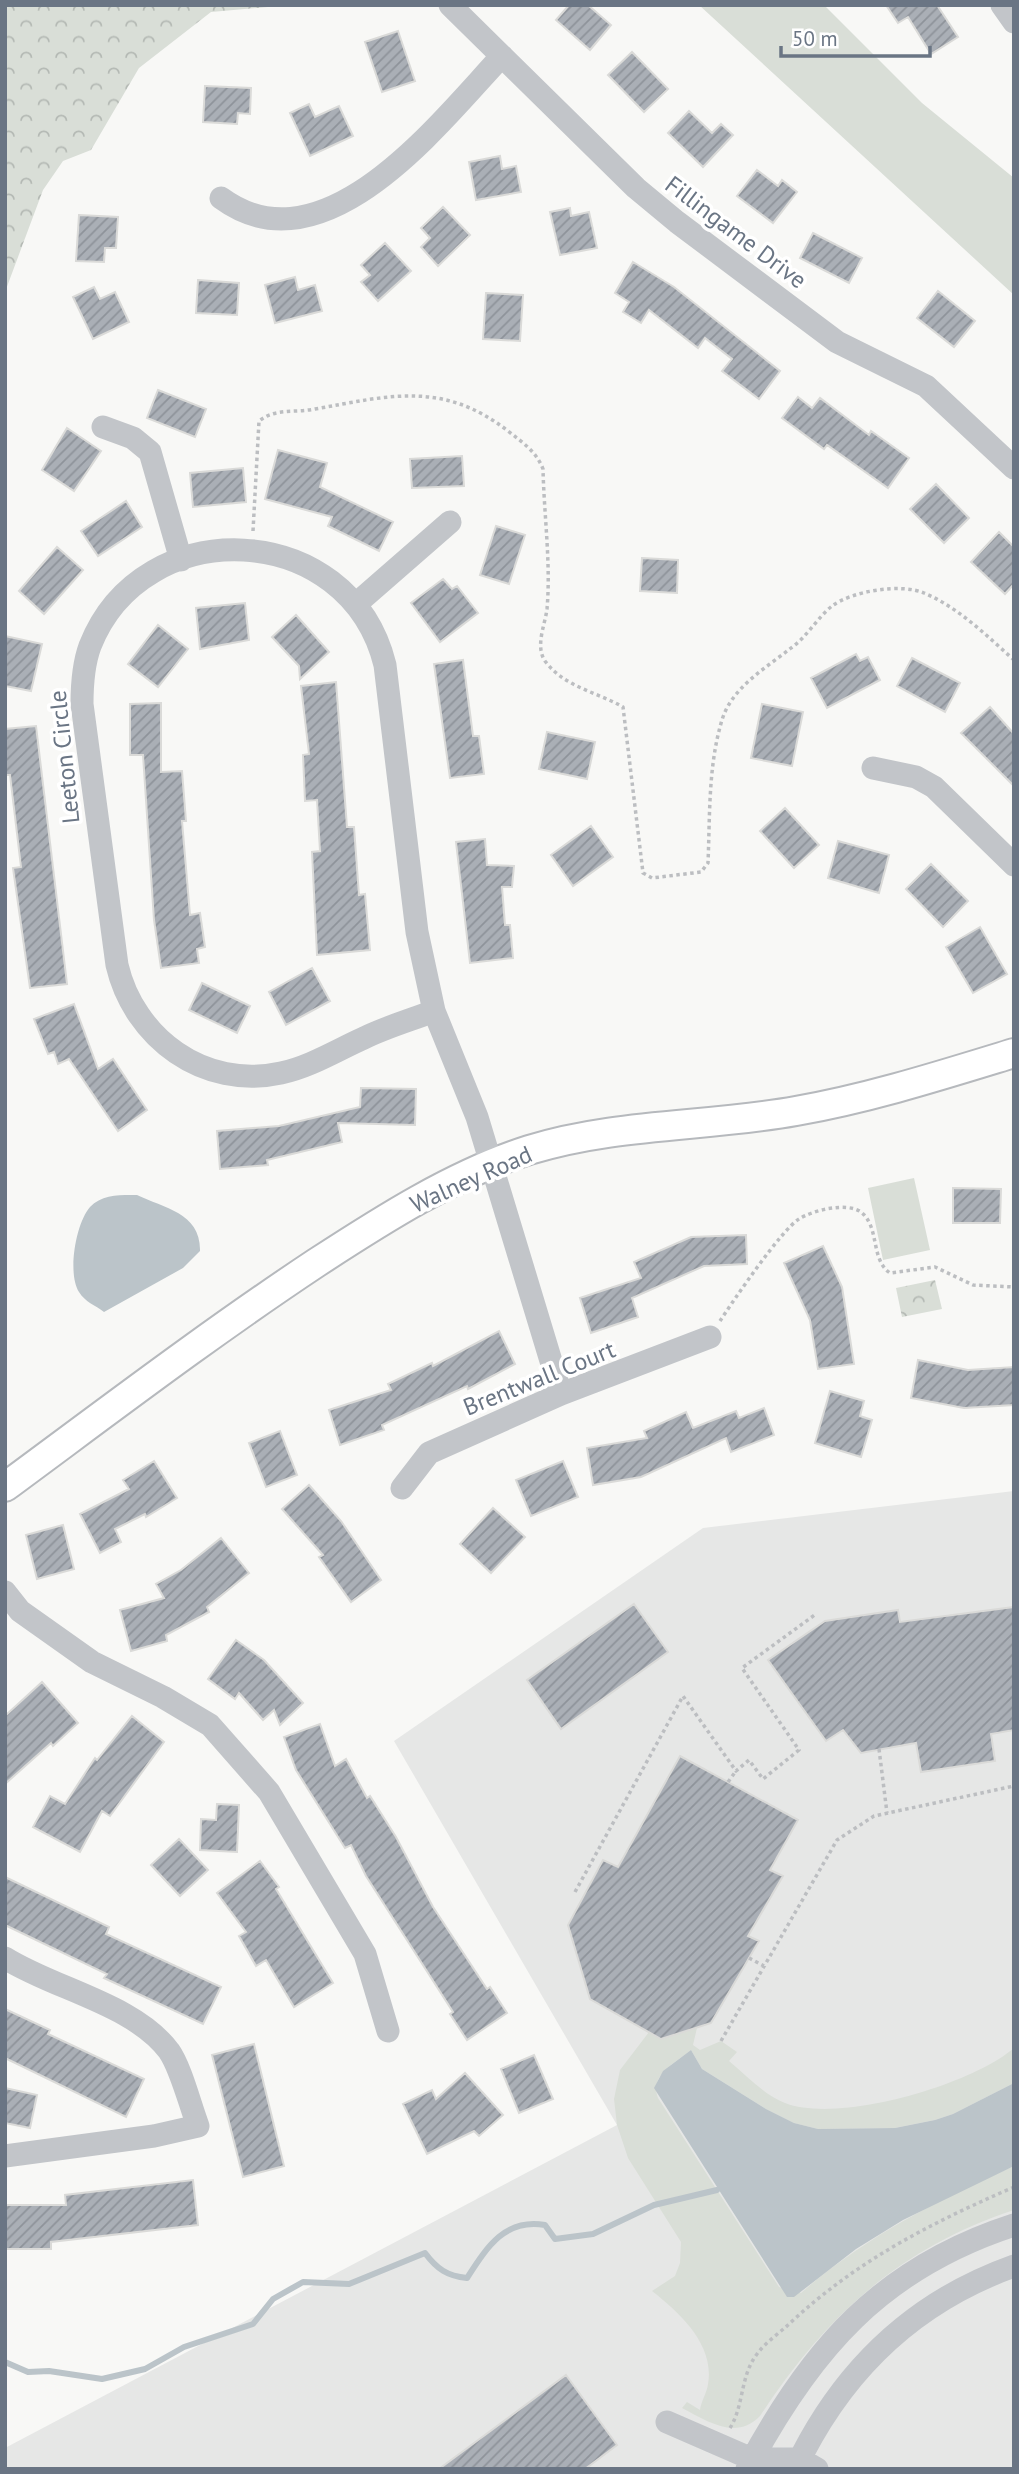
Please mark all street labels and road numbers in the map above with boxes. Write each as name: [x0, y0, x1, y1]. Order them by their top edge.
street label: Fillingame Drive: [659, 169, 813, 295]
street label: Leeton Circle: [42, 689, 86, 825]
street label: Walney Road: [405, 1138, 537, 1220]
street label: Brentwall Court: [458, 1333, 620, 1423]

